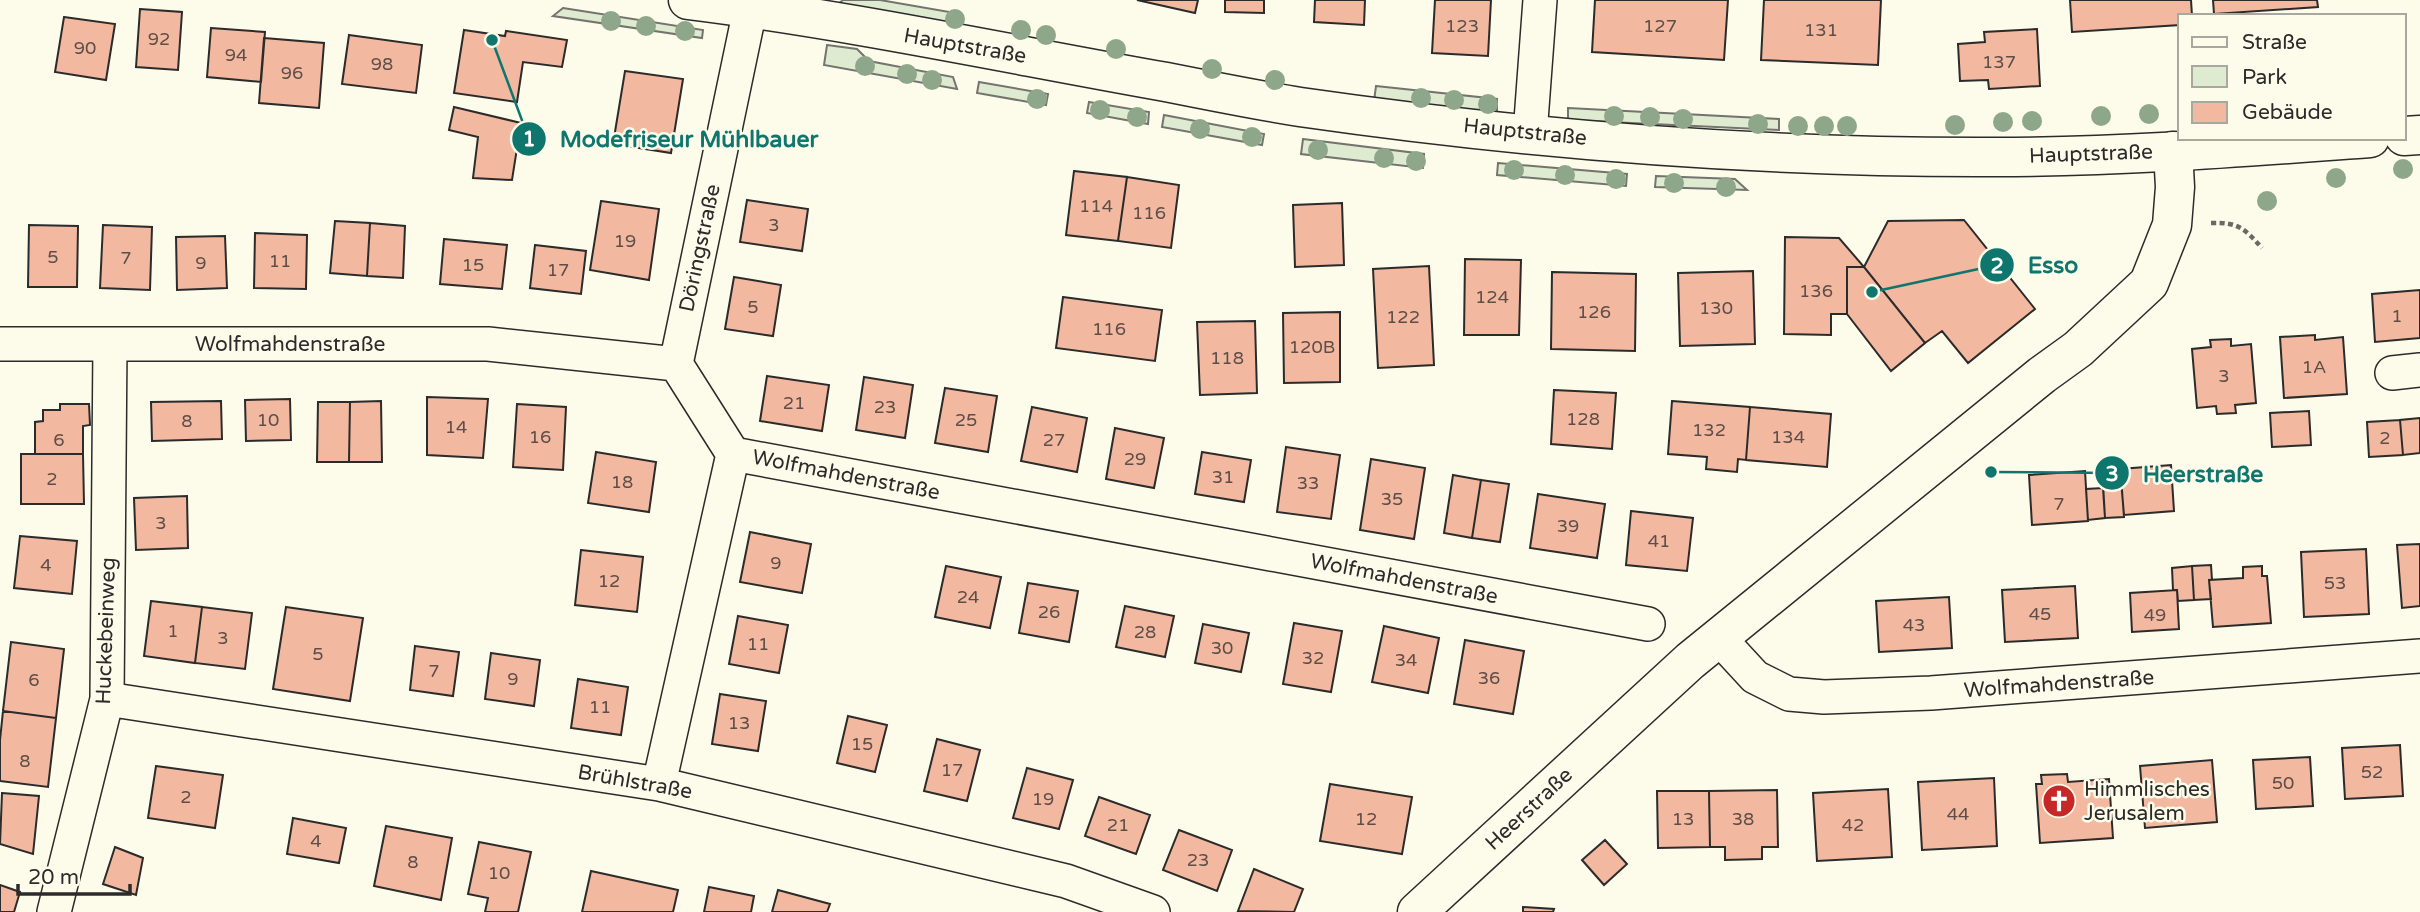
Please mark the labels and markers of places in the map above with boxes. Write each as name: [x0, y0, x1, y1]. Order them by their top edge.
callout: Modefriseur Mühlbauer: [511, 117, 833, 161]
callout: Esso: [1979, 243, 2093, 287]
callout: Heerstraße: [2094, 451, 2277, 495]
place label: Himmlisches Jerusalem: [2084, 777, 2210, 826]
church icon: Himmlisches Jerusalem: [2040, 782, 2078, 820]

